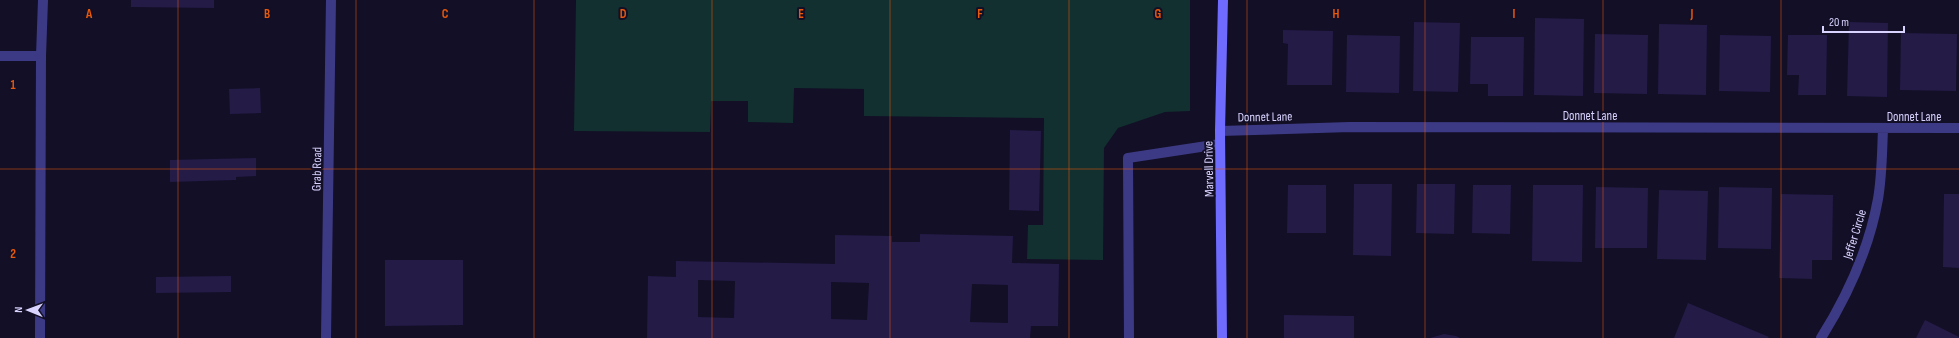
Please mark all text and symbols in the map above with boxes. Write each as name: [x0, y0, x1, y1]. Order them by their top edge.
text: A: [85, 6, 93, 22]
text: B: [264, 6, 270, 22]
text: C: [442, 6, 449, 22]
text: D: [620, 6, 627, 22]
text: E: [798, 6, 804, 22]
text: F: [977, 6, 983, 22]
text: G: [1155, 6, 1162, 22]
text: H: [1333, 6, 1340, 22]
text: I: [1513, 6, 1516, 22]
text: J: [1690, 6, 1694, 22]
scale bar: [1823, 8, 1904, 34]
text: 20 m: [1829, 15, 1849, 30]
text: 1: [10, 77, 16, 93]
street label: Donnet Lane: [1563, 108, 1617, 124]
street label: Donnet Lane: [1238, 109, 1293, 125]
street label: Donnet Lane: [1887, 109, 1941, 125]
street label: Marvell Drive: [1201, 141, 1217, 197]
street label: Grab Road: [309, 147, 325, 191]
street label: Jeffer Circle: [1840, 207, 1870, 262]
text: 2: [10, 246, 16, 262]
north arrow: [8, 290, 48, 330]
text: N: [12, 307, 25, 313]

